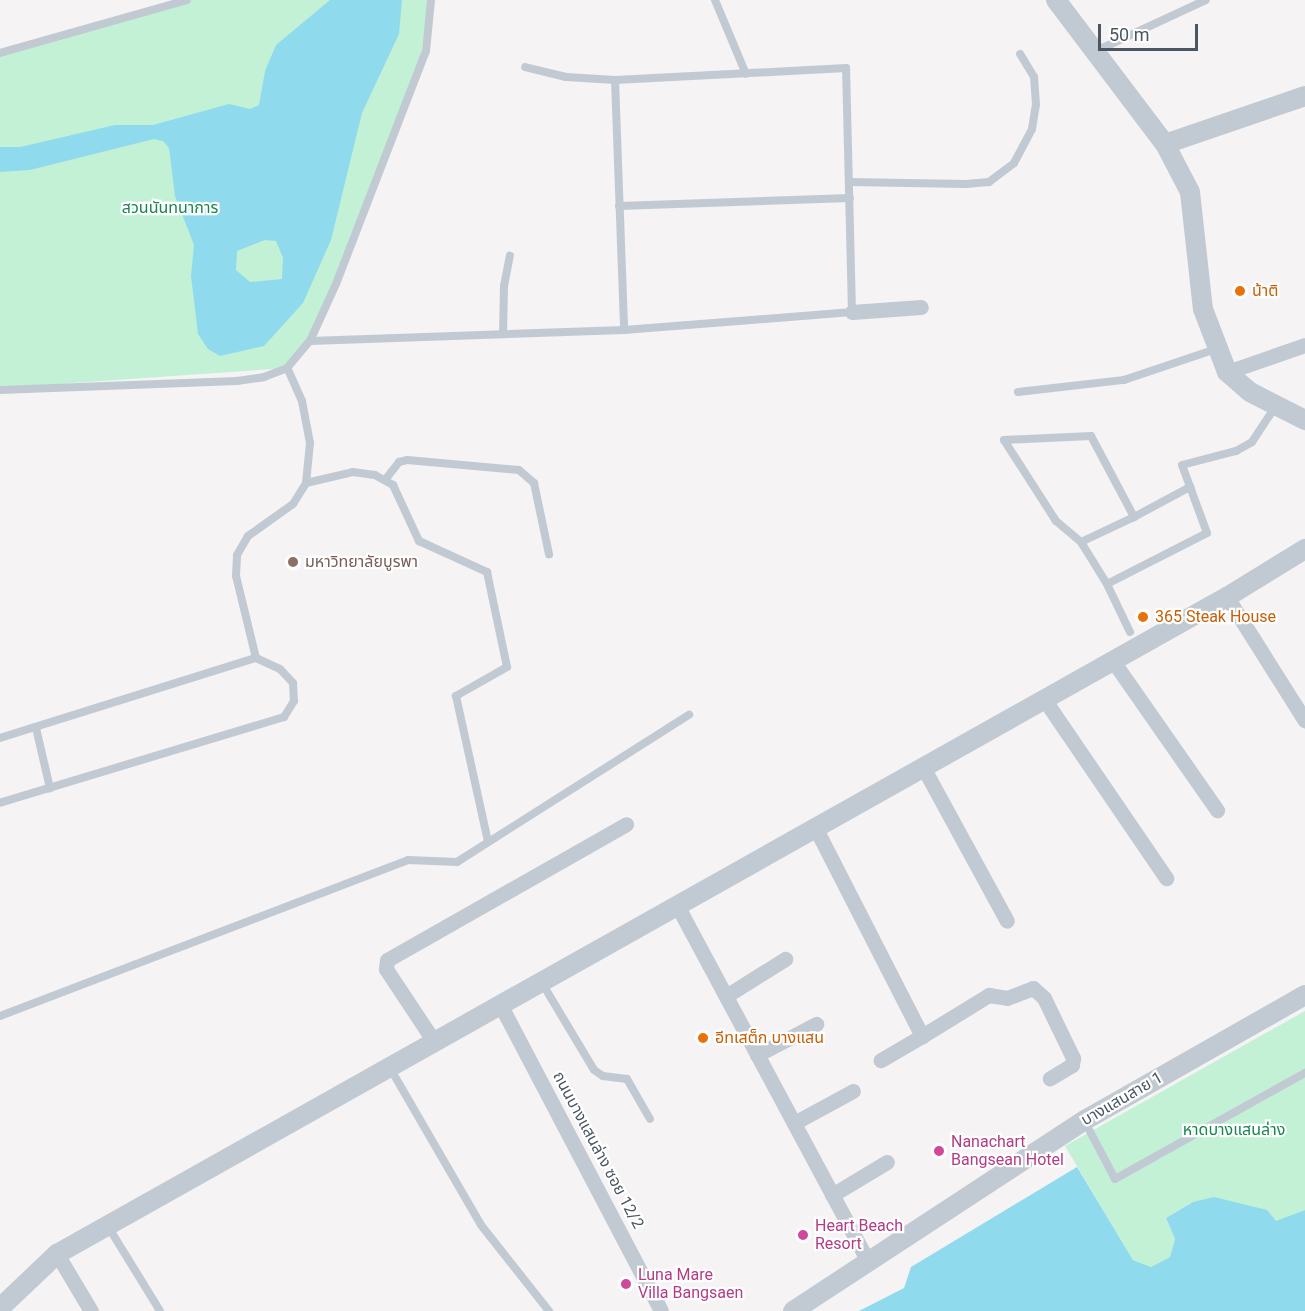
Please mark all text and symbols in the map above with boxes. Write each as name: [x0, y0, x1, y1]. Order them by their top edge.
scale bar: [1101, 12, 1202, 50]
text: 50 m: [1109, 24, 1149, 45]
park label: สวนนันทนาการ: [122, 198, 218, 218]
place label: น้าติ: [1252, 281, 1278, 301]
marker: น้าติ: [1233, 284, 1247, 298]
place label: มหาวิทยาลัยบูรพา: [305, 552, 418, 572]
marker: มหาวิทยาลัยบูรพา: [286, 555, 300, 569]
place label: 365 Steak House: [1155, 607, 1276, 627]
marker: 365 Steak House: [1136, 610, 1150, 624]
place label: อีทเสต็ก บางแสน: [715, 1028, 824, 1048]
marker: อีทเสต็ก บางแสน: [696, 1031, 710, 1045]
street label: ถนนบางแสนล่าง ซอย 12/2: [548, 1068, 648, 1232]
street label: บางแสนสาย 1: [1078, 1068, 1166, 1130]
park label: หาดบางแสนล่าง: [1183, 1120, 1285, 1140]
place label: Nanachart Bangsean Hotel: [951, 1132, 1064, 1170]
marker: Nanachart Bangsean Hotel: [932, 1144, 946, 1158]
place label: Heart Beach Resort: [815, 1216, 903, 1254]
marker: Heart Beach Resort: [796, 1228, 810, 1242]
place label: Luna Mare Villa Bangsaen: [638, 1265, 743, 1303]
marker: Luna Mare Villa Bangsaen: [619, 1277, 633, 1291]

